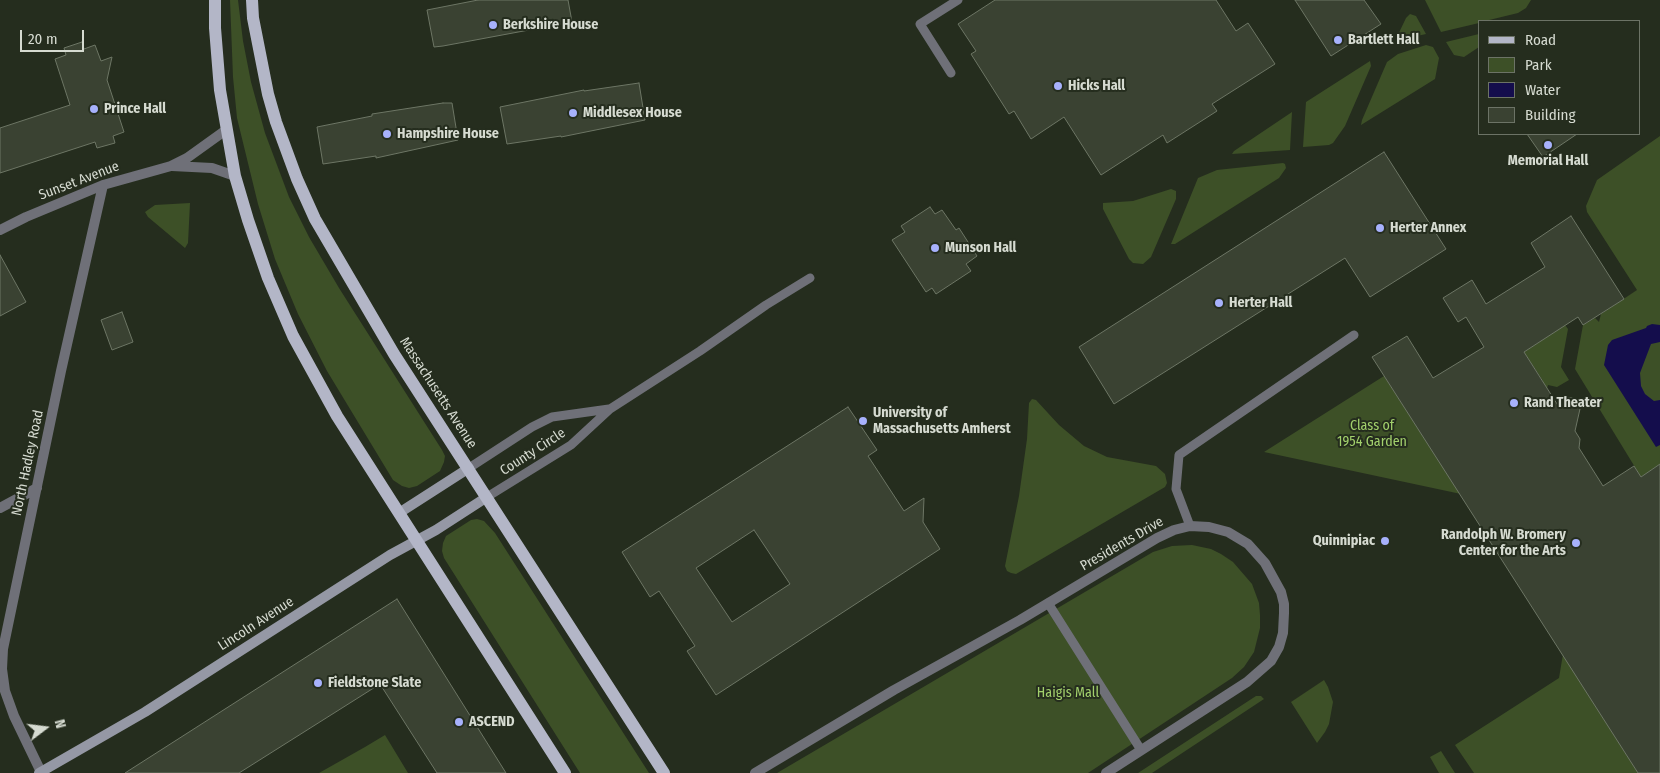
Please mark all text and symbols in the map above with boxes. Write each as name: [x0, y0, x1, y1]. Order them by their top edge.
place label: Berkshire House: [503, 17, 598, 33]
marker: Berkshire House: [487, 19, 499, 31]
scale bar: [22, 20, 86, 52]
legend: [1478, 20, 1640, 135]
text: 20 m: [28, 30, 58, 48]
text: Road: [1525, 31, 1556, 49]
place label: Bartlett Hall: [1348, 32, 1419, 48]
marker: Bartlett Hall: [1332, 34, 1344, 46]
text: Park: [1525, 56, 1552, 74]
place label: Hicks Hall: [1068, 78, 1125, 94]
marker: Hicks Hall: [1052, 80, 1064, 92]
text: Water: [1525, 81, 1560, 99]
place label: Prince Hall: [104, 101, 166, 117]
marker: Prince Hall: [88, 103, 100, 115]
place label: Middlesex House: [583, 105, 682, 121]
text: Building: [1525, 106, 1576, 124]
marker: Middlesex House: [567, 107, 579, 119]
place label: Hampshire House: [397, 126, 499, 142]
marker: Hampshire House: [381, 128, 393, 140]
marker: Memorial Hall: [1542, 139, 1554, 151]
place label: Memorial Hall: [1508, 153, 1588, 169]
street label: Sunset Avenue: [37, 158, 121, 204]
place label: Herter Annex: [1390, 220, 1466, 236]
marker: Herter Annex: [1374, 222, 1386, 234]
place label: Munson Hall: [945, 240, 1016, 256]
marker: Munson Hall: [929, 242, 941, 254]
place label: Herter Hall: [1229, 295, 1292, 311]
marker: Herter Hall: [1213, 297, 1225, 309]
street label: Massachusetts Avenue: [396, 334, 480, 452]
place label: Rand Theater: [1524, 395, 1602, 411]
marker: Rand Theater: [1508, 397, 1520, 409]
place label: University of Massachusetts Amherst: [873, 405, 1011, 438]
street label: North Hadley Road: [9, 408, 47, 518]
marker: University of Massachusetts Amherst: [857, 415, 869, 427]
park label: Class of 1954 Garden: [1337, 418, 1407, 451]
street label: County Circle: [497, 425, 569, 479]
street label: Presidents Drive: [1077, 513, 1167, 575]
place label: Randolph W. Bromery Center for the Arts: [1441, 527, 1566, 560]
place label: Quinnipiac: [1313, 533, 1375, 549]
marker: Quinnipiac: [1379, 535, 1391, 547]
marker: Randolph W. Bromery Center for the Arts: [1570, 537, 1582, 549]
street label: Lincoln Avenue: [215, 593, 297, 655]
place label: Fieldstone Slate: [328, 675, 421, 691]
marker: Fieldstone Slate: [312, 677, 324, 689]
park label: Haigis Mall: [1037, 685, 1099, 701]
north arrow: [20, 703, 70, 753]
place label: ASCEND: [469, 714, 515, 730]
marker: ASCEND: [453, 716, 465, 728]
text: N: [51, 718, 69, 730]

